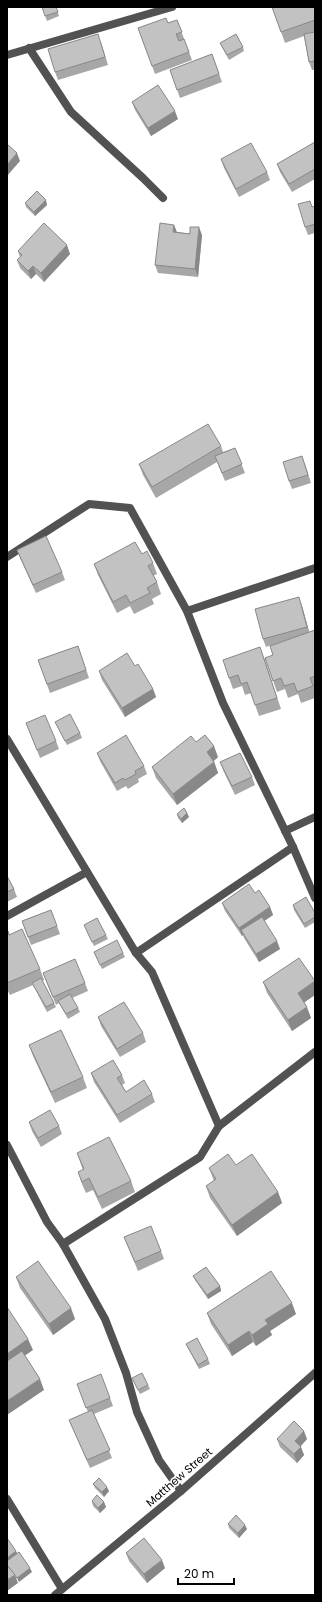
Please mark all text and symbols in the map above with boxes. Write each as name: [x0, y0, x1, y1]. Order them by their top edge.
street label: Matthew Street: [142, 1444, 216, 1510]
scale bar: [178, 1560, 234, 1586]
text: 20 m: [184, 1565, 214, 1582]

